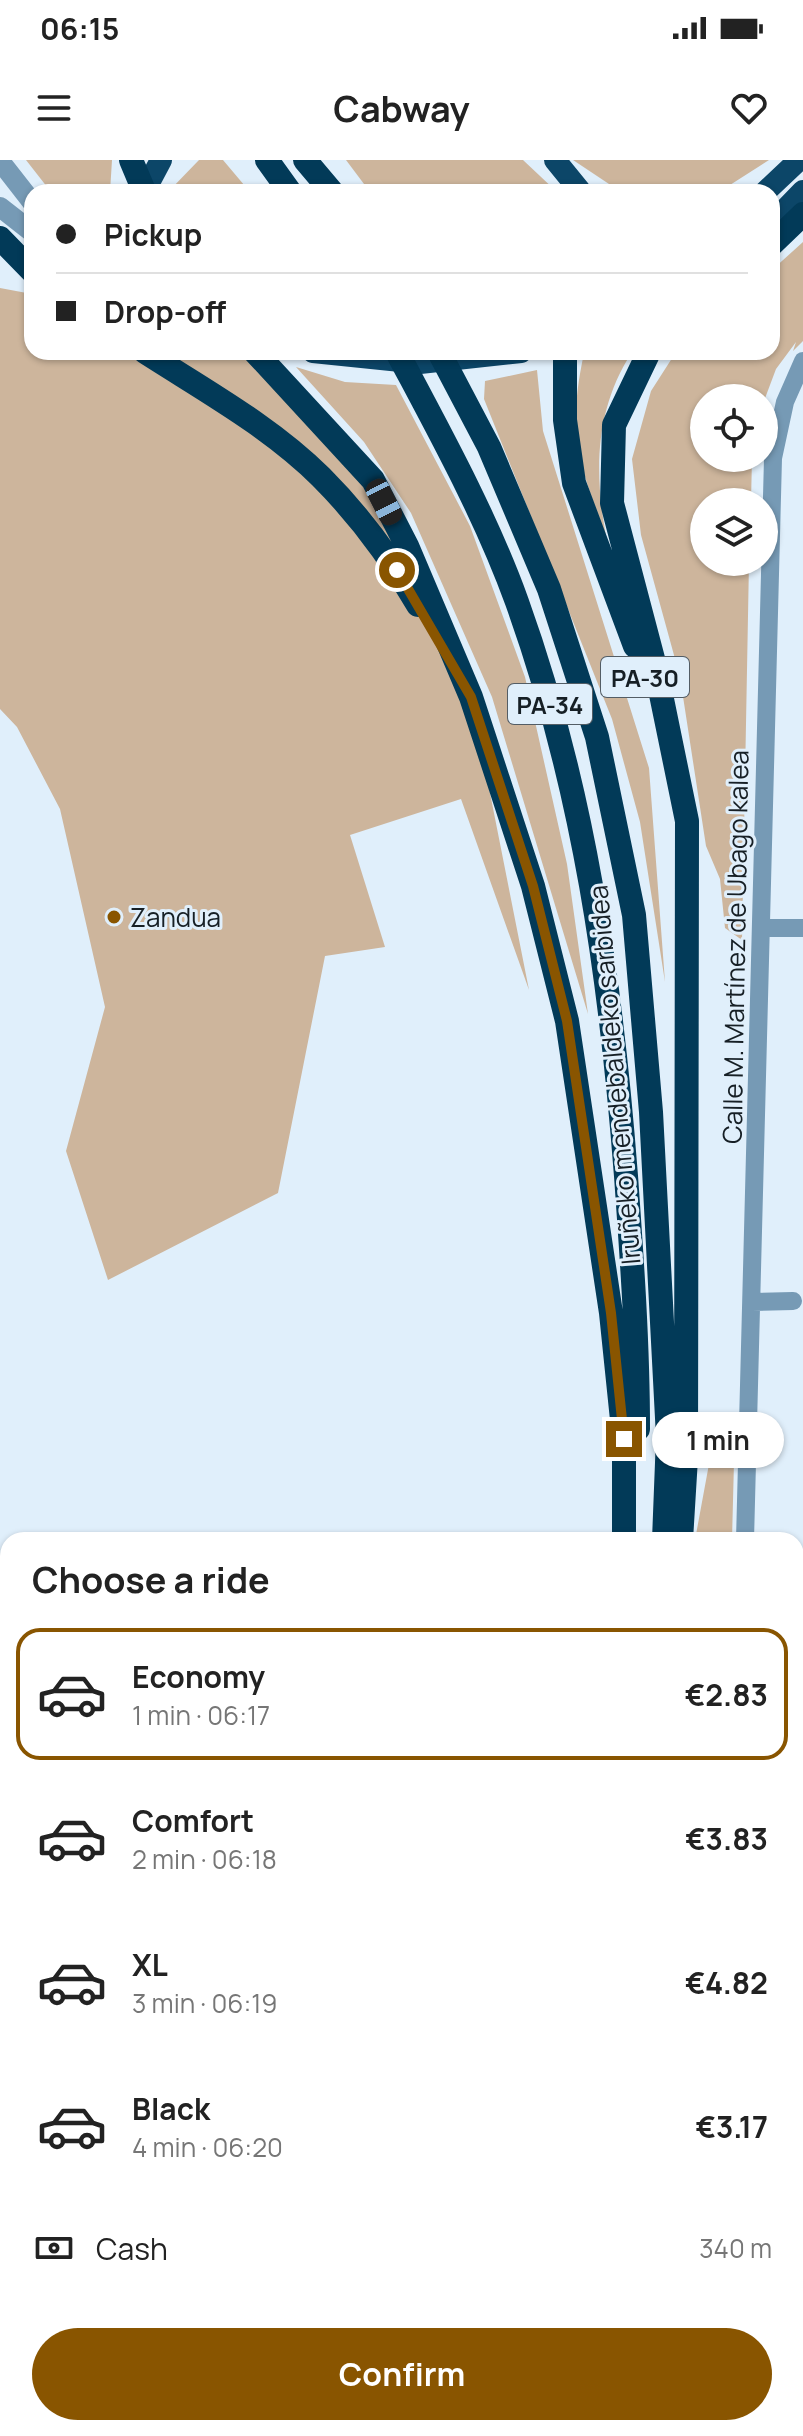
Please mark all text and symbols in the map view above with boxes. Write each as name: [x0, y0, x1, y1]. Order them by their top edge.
text: 06:15: [40, 8, 119, 49]
text: Cabway: [333, 84, 470, 133]
icon: menu: [32, 86, 76, 130]
icon: heart: [727, 86, 771, 130]
text: Pickup: [104, 214, 202, 255]
text: Drop-off: [104, 291, 226, 332]
map controls: [690, 384, 778, 576]
button: locate: [690, 384, 778, 472]
car: [362, 475, 406, 529]
button: layers: [690, 488, 778, 576]
route start: [379, 552, 415, 588]
road number: PA-30: [601, 657, 689, 697]
road number: PA-34: [508, 684, 592, 724]
street label: Calle M. Martínez de Ubago kalea: [714, 750, 756, 1144]
street label: Iruñeko mendebaldeko sarbidea: [579, 884, 649, 1266]
place label: Zandua: [130, 899, 221, 935]
marker: Zandua: [105, 908, 123, 926]
callout: 1 min: [652, 1411, 784, 1467]
route end: [606, 1421, 642, 1457]
text: 1 min: [686, 1422, 750, 1458]
text: Choose a ride: [32, 1555, 270, 1604]
text: Economy: [132, 1656, 265, 1697]
icon: car: [36, 1658, 108, 1730]
text: €2.83: [685, 1674, 768, 1715]
text: 1 min · 06:17: [132, 1697, 270, 1733]
text: Comfort: [132, 1800, 254, 1841]
icon: car: [36, 1802, 108, 1874]
text: €3.83: [685, 1818, 768, 1859]
text: 2 min · 06:18: [132, 1841, 277, 1877]
text: XL: [132, 1944, 168, 1985]
icon: car: [36, 1946, 108, 2018]
text: €4.82: [685, 1962, 768, 2003]
text: 3 min · 06:19: [132, 1985, 277, 2021]
text: Black: [132, 2088, 210, 2129]
icon: car: [36, 2090, 108, 2162]
text: €3.17: [695, 2106, 768, 2147]
text: 4 min · 06:20: [132, 2129, 283, 2165]
icon: cash: [32, 2226, 76, 2270]
text: Cash: [96, 2228, 168, 2269]
text: 340 m: [699, 2230, 772, 2266]
button: Confirm: [32, 2328, 772, 2420]

